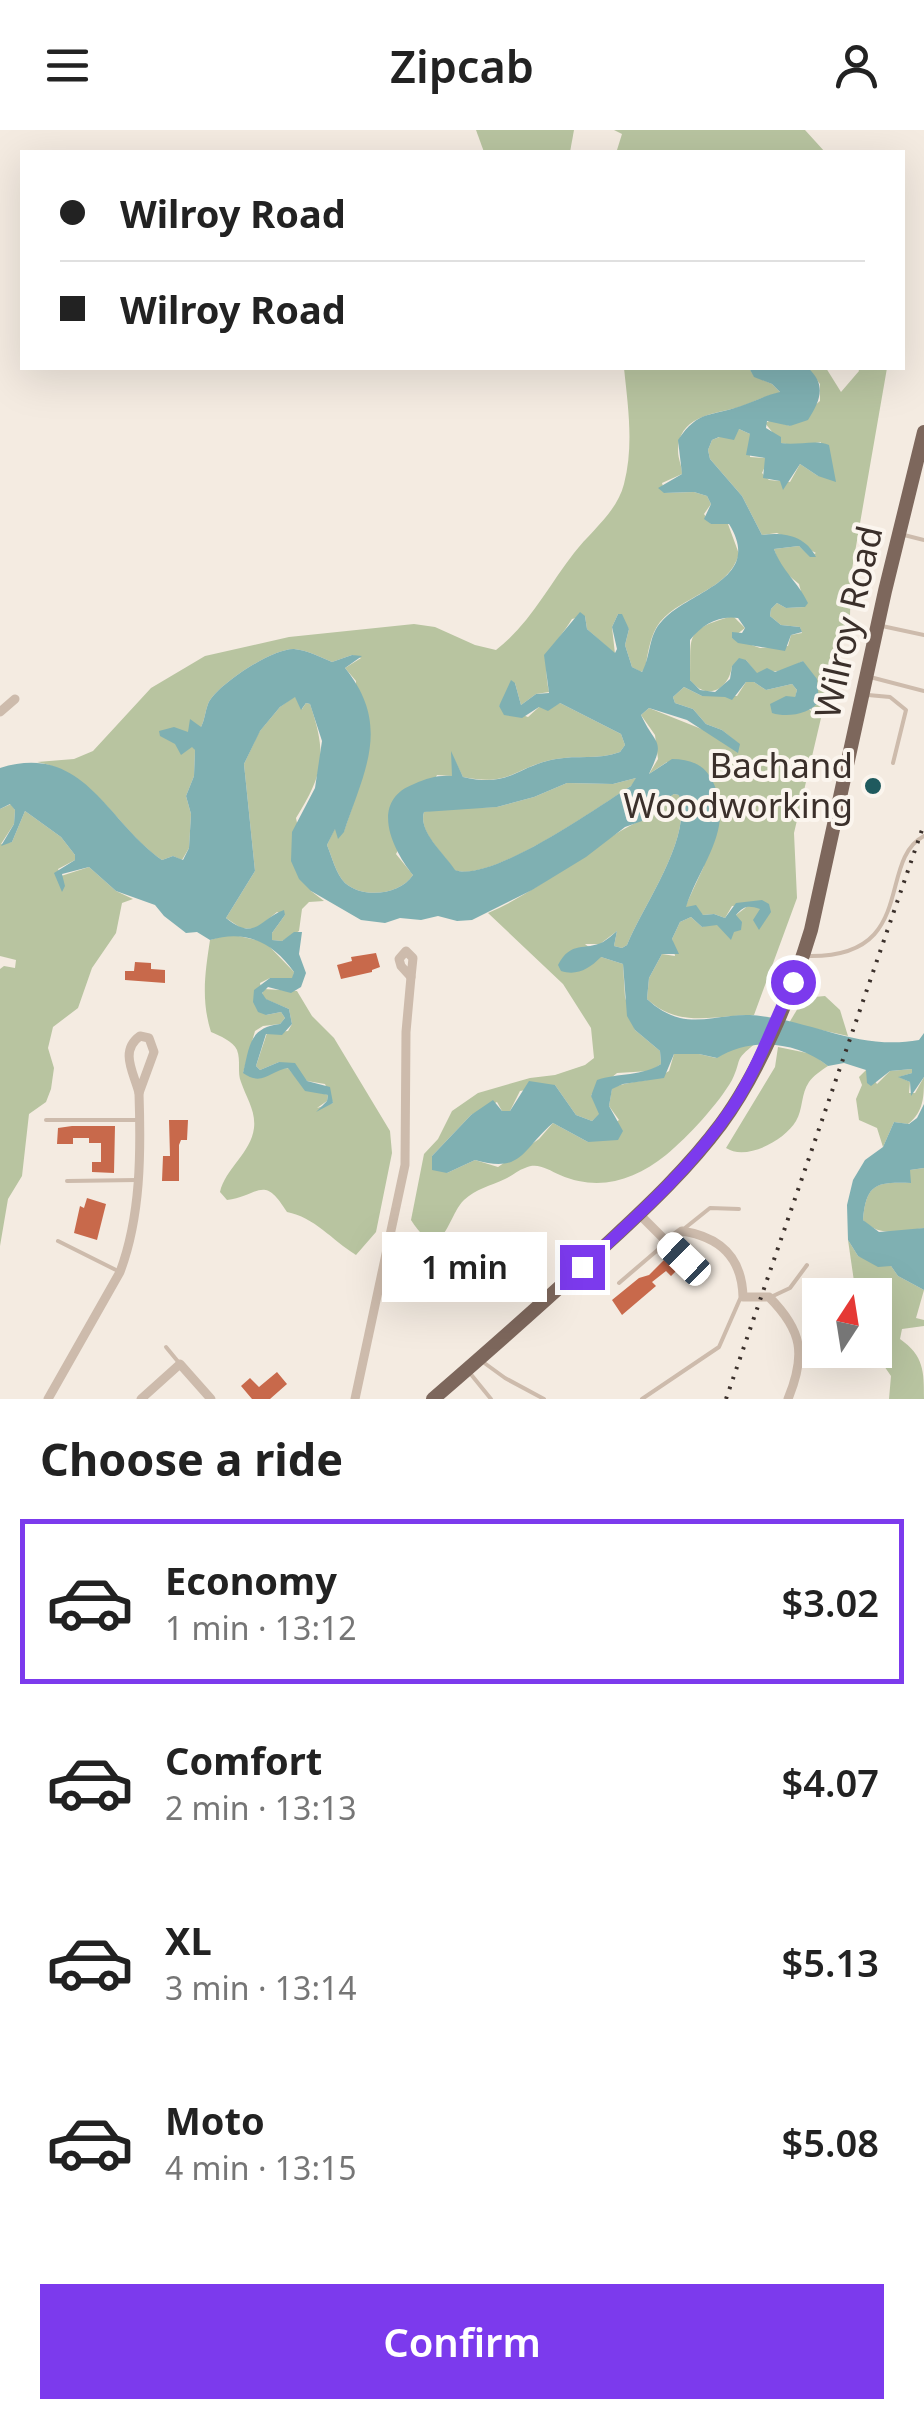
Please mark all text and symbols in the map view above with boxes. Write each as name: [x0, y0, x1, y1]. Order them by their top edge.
text: Zipcab: [390, 35, 534, 96]
icon: menu: [40, 38, 95, 93]
icon: person: [829, 38, 884, 93]
text: Wilroy Road: [120, 187, 346, 239]
text: Wilroy Road: [120, 283, 346, 335]
street label: Wilroy Road: [803, 521, 892, 722]
place label: Bachand Woodworking: [623, 741, 853, 828]
marker: Bachand Woodworking: [862, 775, 884, 797]
route start: [771, 960, 816, 1005]
car: [652, 1227, 716, 1291]
callout: 1 min: [382, 1232, 547, 1302]
text: 1 min: [421, 1245, 508, 1288]
route end: [560, 1245, 605, 1290]
north arrow: [802, 1278, 892, 1368]
map controls: [802, 1278, 892, 1368]
text: Choose a ride: [40, 1428, 343, 1489]
text: Economy: [165, 1554, 337, 1606]
icon: car: [45, 1557, 135, 1647]
text: $3.02: [782, 1576, 879, 1628]
text: 1 min · 13:12: [165, 1606, 357, 1649]
text: Comfort: [165, 1734, 322, 1786]
icon: car: [45, 1737, 135, 1827]
text: $4.07: [782, 1756, 879, 1808]
text: 2 min · 13:13: [165, 1786, 357, 1829]
text: XL: [165, 1914, 212, 1966]
icon: car: [45, 1917, 135, 2007]
text: $5.13: [782, 1936, 879, 1988]
text: 3 min · 13:14: [165, 1966, 357, 2009]
text: Moto: [165, 2094, 265, 2146]
icon: car: [45, 2097, 135, 2187]
text: $5.08: [782, 2116, 879, 2168]
text: 4 min · 13:15: [165, 2146, 357, 2189]
button: Confirm: [40, 2284, 884, 2399]

